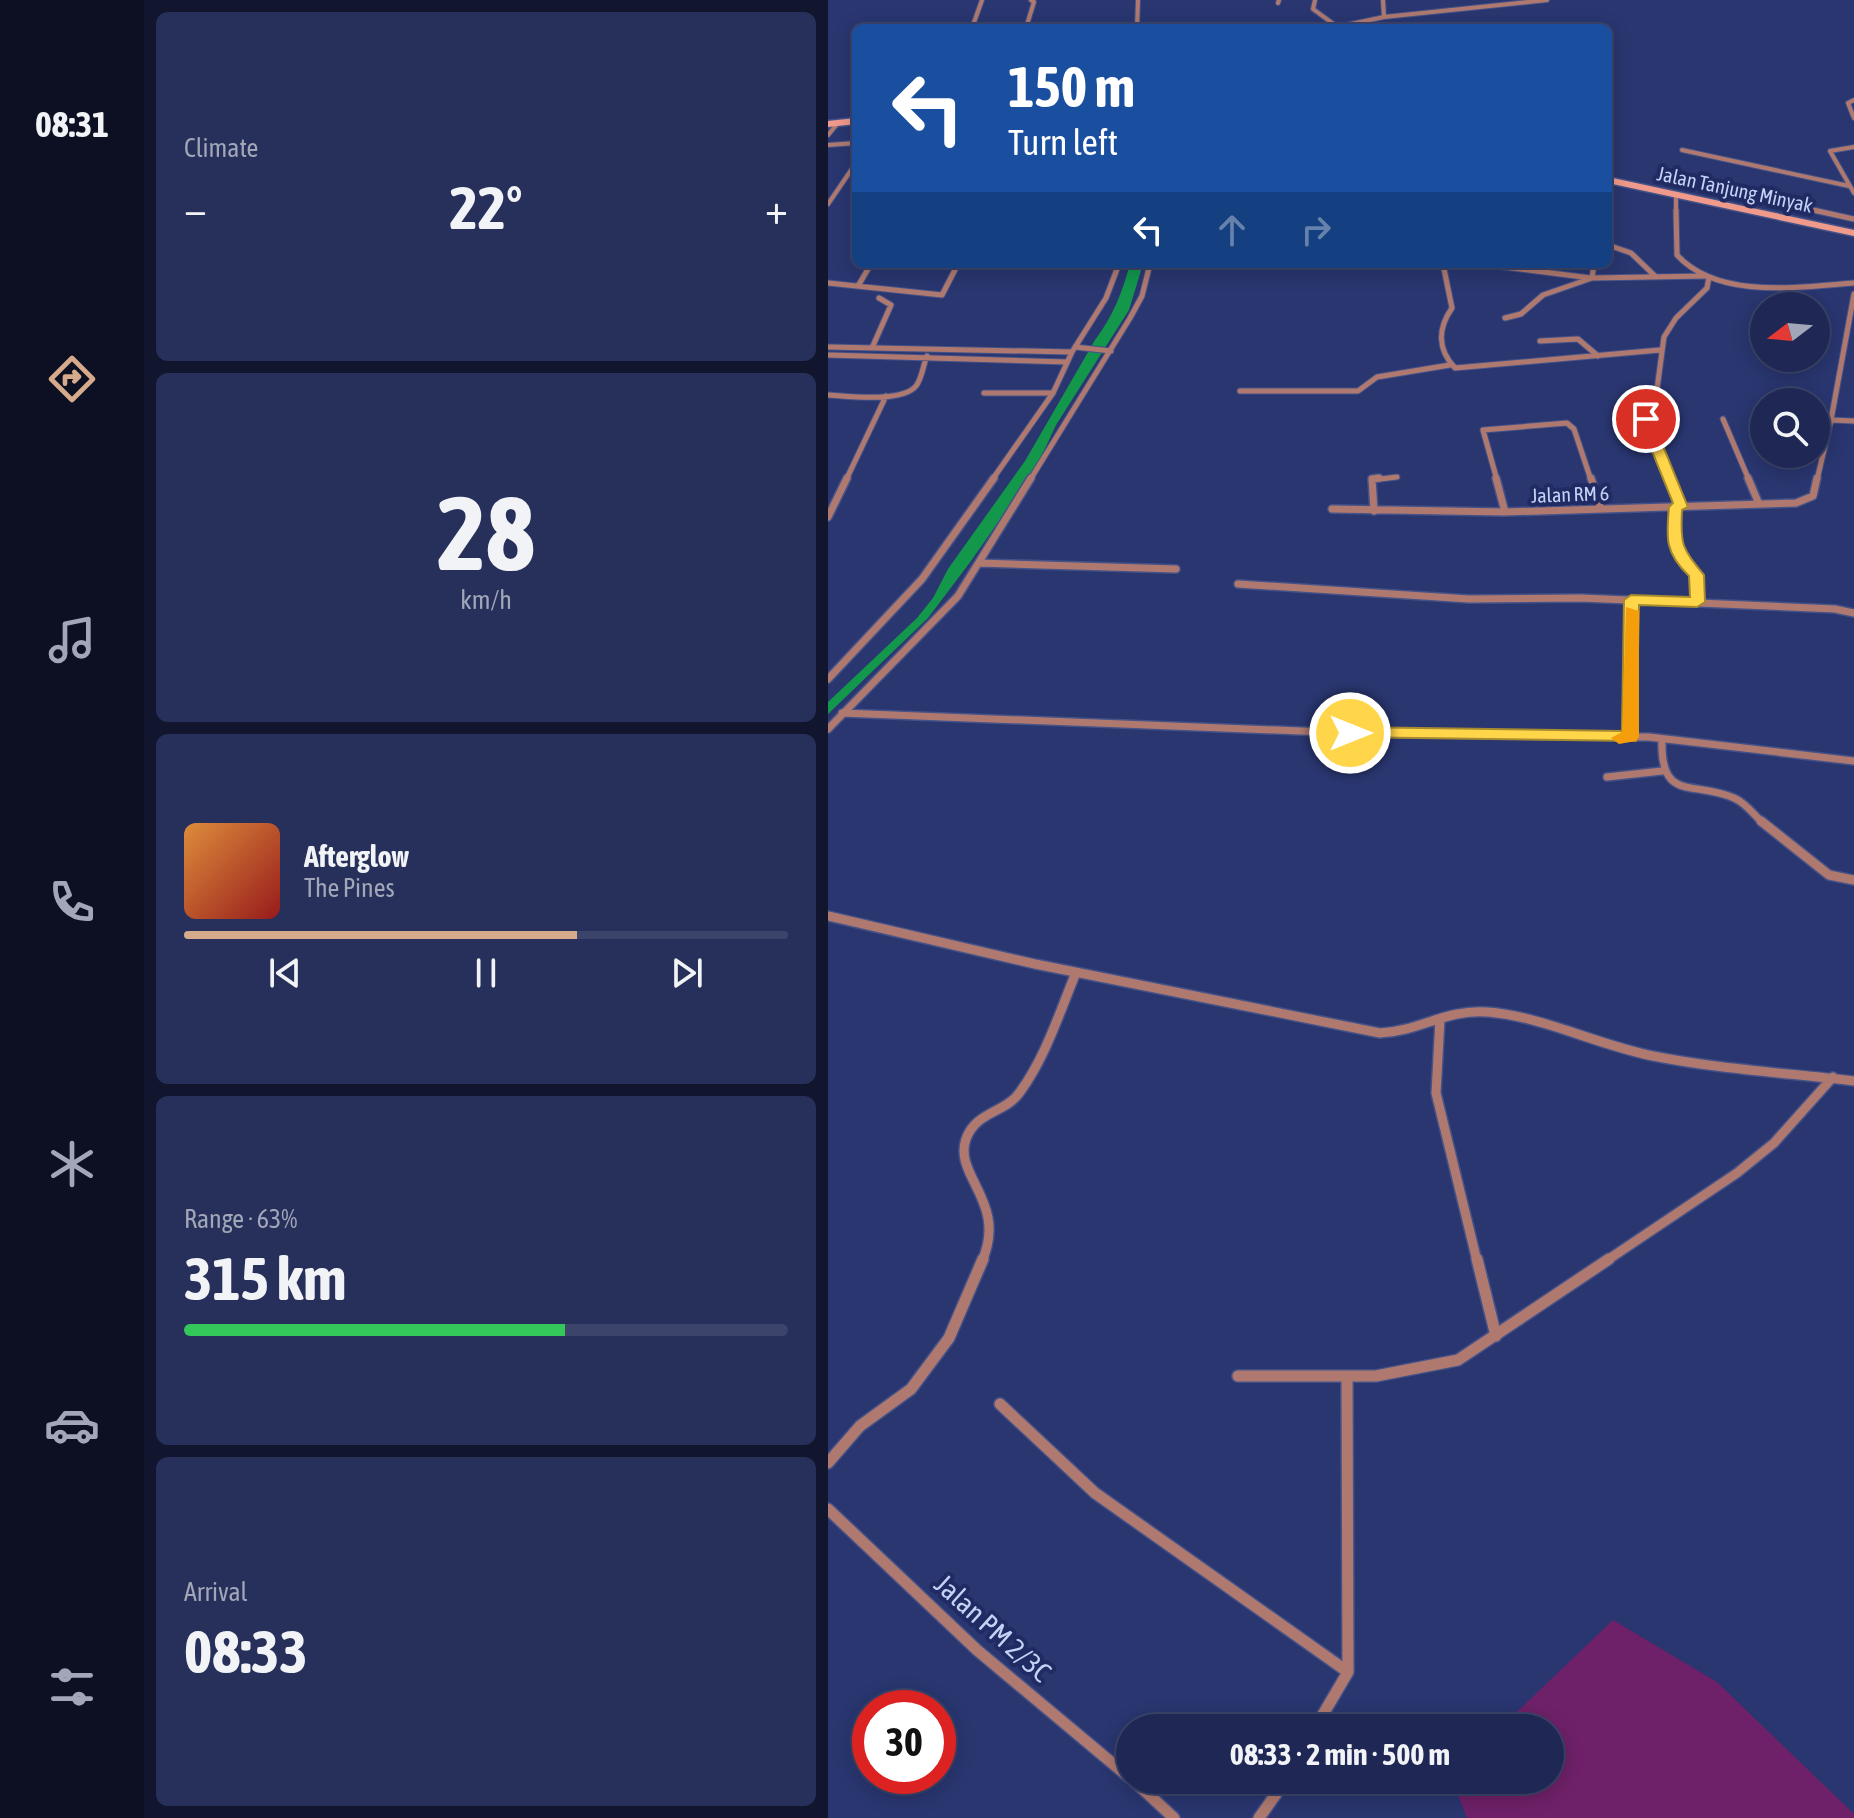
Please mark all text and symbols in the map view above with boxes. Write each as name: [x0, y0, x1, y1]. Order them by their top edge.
text: 150 m: [1008, 55, 1135, 119]
icon: left: [876, 56, 980, 160]
text: 08:31: [35, 103, 109, 145]
text: Turn left: [1008, 121, 1118, 163]
text: Climate: [184, 133, 258, 163]
street label: Jalan Tanjung Minyak: [1655, 161, 1815, 217]
text: 22°: [450, 173, 522, 242]
text: −: [184, 183, 207, 233]
text: +: [765, 183, 788, 233]
icon: left: [1126, 208, 1170, 252]
icon: ahead: [1210, 208, 1254, 252]
icon: right: [1294, 208, 1338, 252]
north arrow: [1750, 292, 1830, 372]
map controls: [1750, 292, 1830, 468]
icon: directions: [44, 351, 100, 407]
pin: [1612, 385, 1680, 453]
button: search: [1750, 388, 1830, 468]
icon: arrive: [1624, 397, 1668, 441]
text: 28: [437, 473, 535, 592]
street label: Jalan RM 6: [1530, 481, 1610, 507]
text: km/h: [460, 585, 512, 615]
icon: music: [44, 612, 100, 668]
position arrow: [1308, 691, 1392, 775]
text: Afterglow: [304, 839, 409, 873]
text: The Pines: [304, 873, 395, 903]
icon: phone: [44, 874, 100, 930]
icon: previous: [263, 951, 307, 995]
icon: pause: [464, 951, 508, 995]
icon: next: [665, 951, 709, 995]
icon: climate: [44, 1136, 100, 1192]
text: Range · 63%: [184, 1204, 297, 1234]
text: 315 km: [184, 1244, 346, 1313]
icon: car: [44, 1397, 100, 1453]
street label: Jalan PM 2/3C: [929, 1568, 1058, 1689]
text: Arrival: [184, 1577, 248, 1607]
text: 08:33: [184, 1617, 307, 1686]
icon: filters: [44, 1659, 100, 1715]
speed limit sign: 30: [852, 1690, 956, 1794]
text: 08:33 · 2 min · 500 m: [1230, 1737, 1450, 1771]

